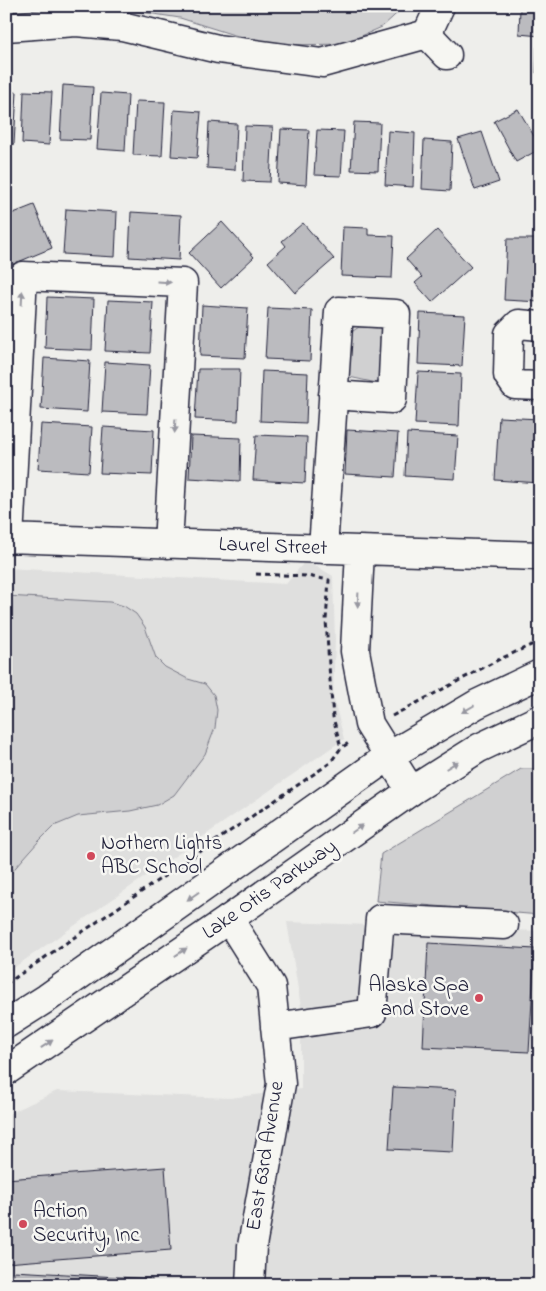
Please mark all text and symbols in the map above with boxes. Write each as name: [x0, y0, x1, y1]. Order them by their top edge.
one-way arrow: [156, 279, 172, 287]
one-way arrow: [18, 289, 26, 305]
one-way arrow: [170, 418, 178, 434]
street label: Laurel Street: [218, 530, 328, 564]
one-way arrow: [354, 592, 362, 608]
one-way arrow: [462, 705, 475, 714]
one-way arrow: [445, 760, 458, 770]
one-way arrow: [350, 824, 364, 834]
place label: Nothern Lights ABC School: [101, 829, 223, 883]
street label: Lake Otis Parkway: [197, 832, 345, 949]
marker: Nothern Lights ABC School: [85, 850, 97, 862]
one-way arrow: [186, 891, 199, 901]
one-way arrow: [174, 948, 188, 957]
place label: Alaska Spa and Stove: [368, 971, 470, 1025]
marker: Alaska Spa and Stove: [473, 992, 485, 1004]
one-way arrow: [40, 1039, 53, 1049]
street label: East 63rd Avenue: [239, 1078, 293, 1233]
place label: Action Security, Inc: [33, 1197, 140, 1253]
marker: Action Security, Inc: [17, 1218, 29, 1230]

